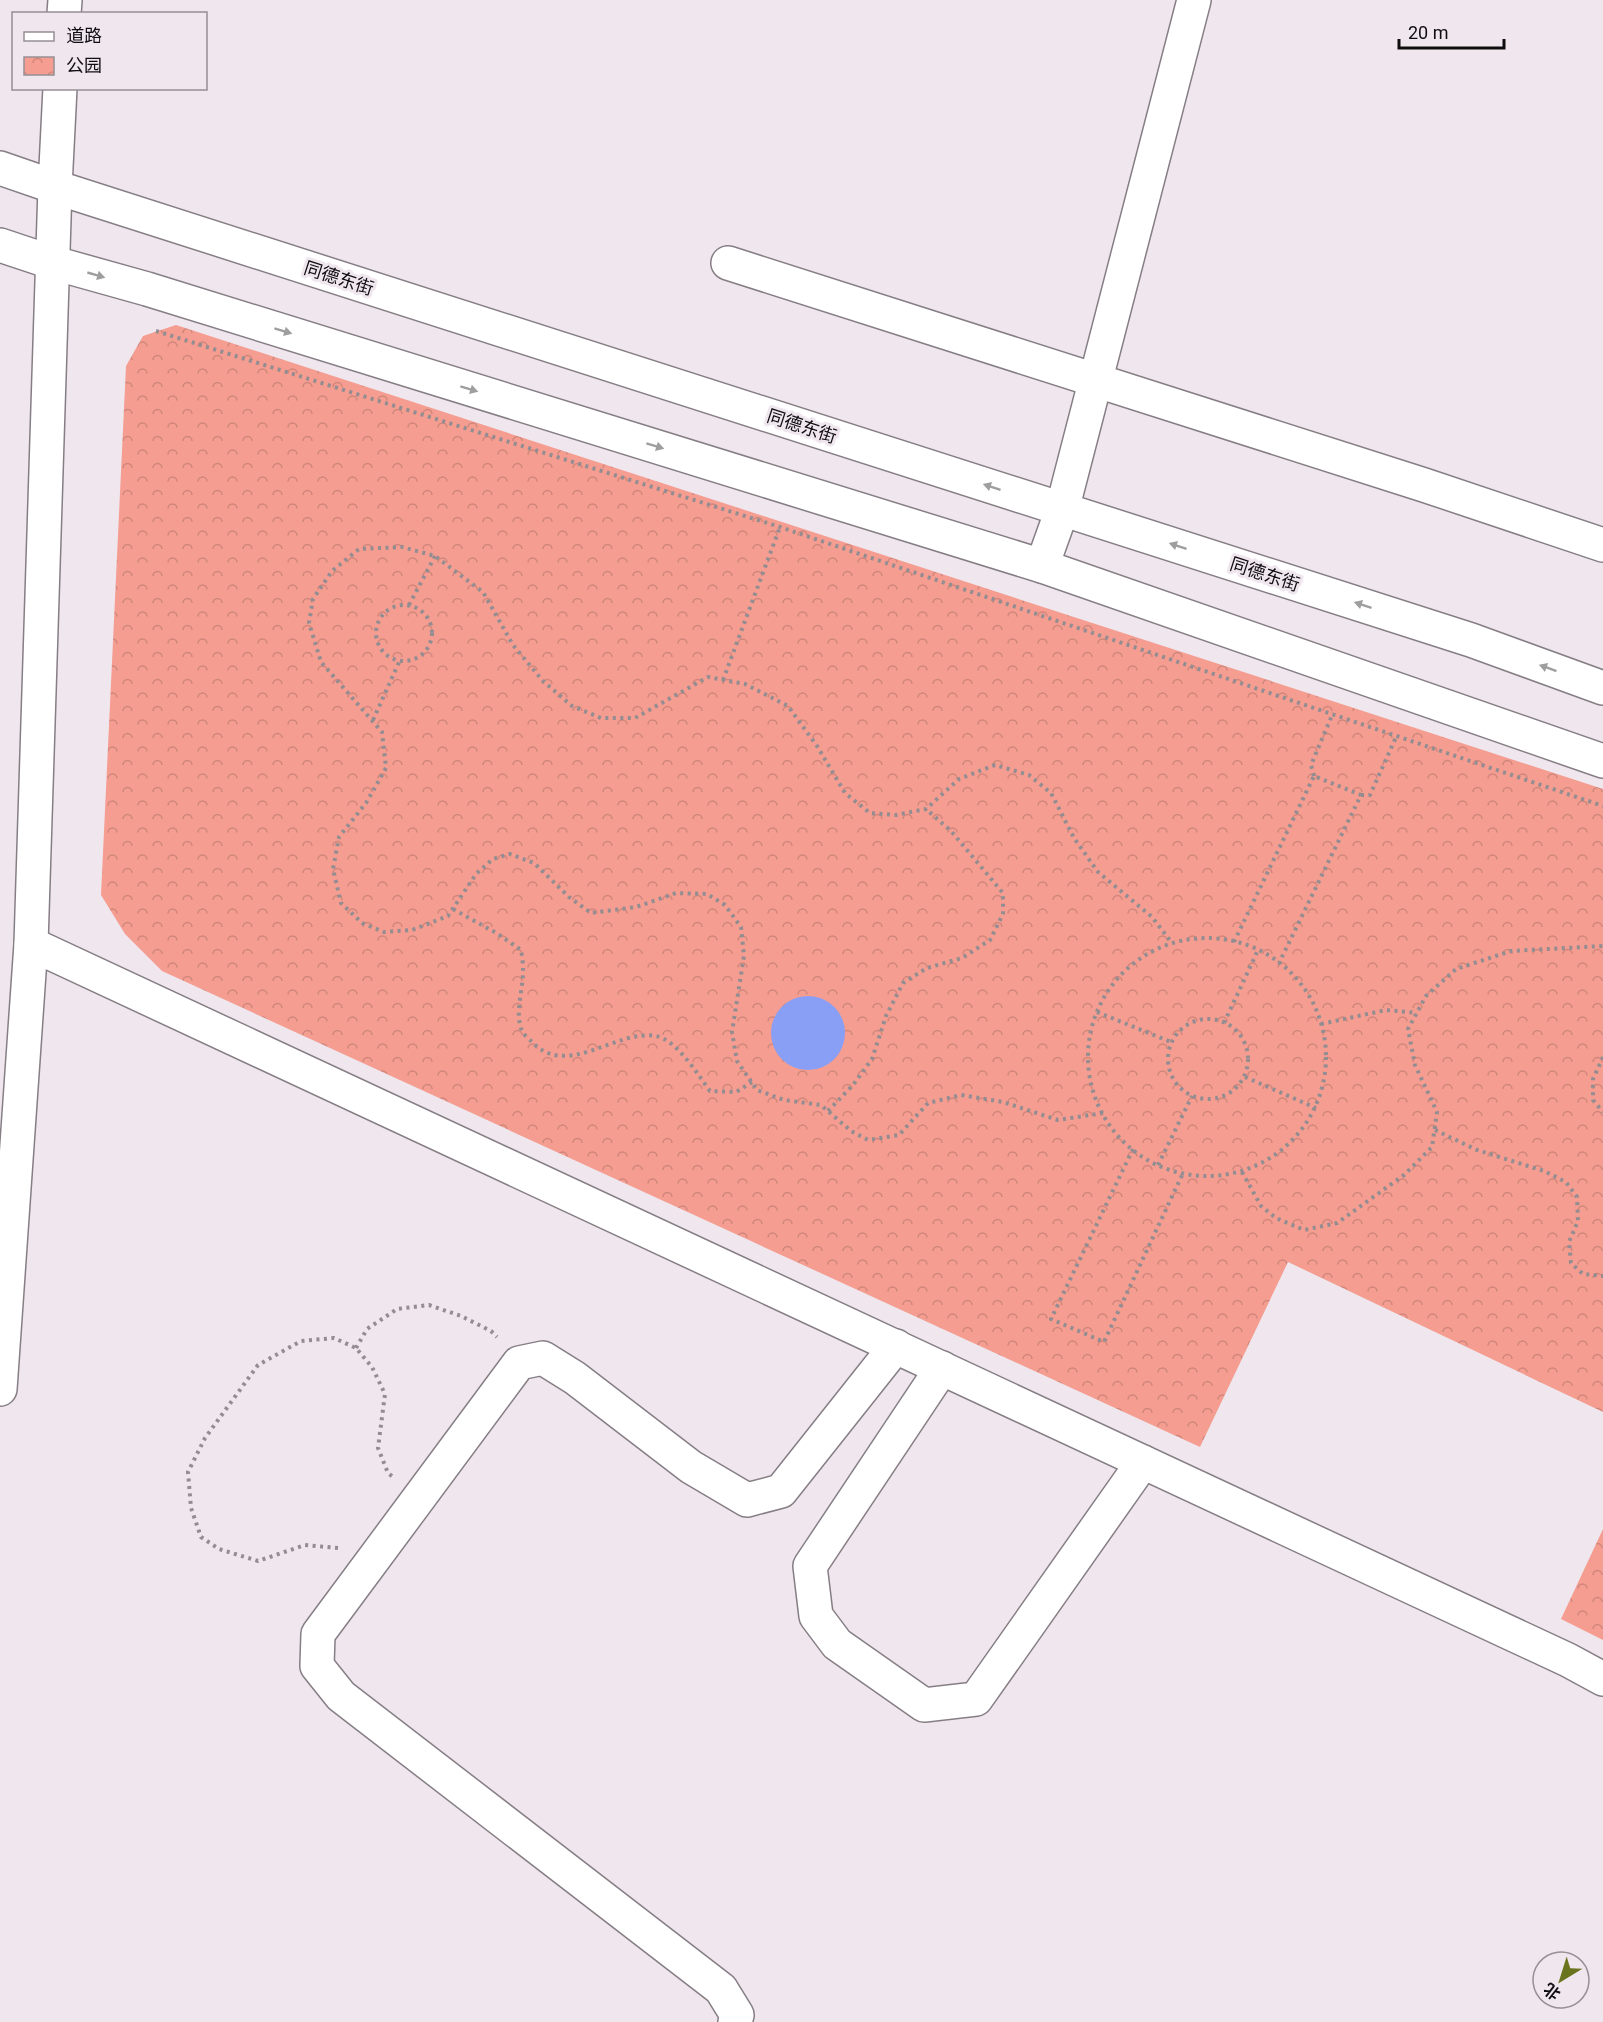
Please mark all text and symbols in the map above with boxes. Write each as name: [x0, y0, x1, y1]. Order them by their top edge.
legend: [12, 12, 207, 90]
scale bar: [1399, 12, 1504, 50]
text: 20 m: [1408, 22, 1448, 43]
text: 道路: [66, 25, 102, 46]
text: 公园: [66, 55, 102, 76]
street label: 同德东街: [302, 257, 376, 299]
one-way arrow: [87, 271, 105, 280]
one-way arrow: [274, 327, 292, 336]
one-way arrow: [460, 385, 478, 394]
street label: 同德东街: [765, 405, 839, 447]
one-way arrow: [646, 442, 664, 452]
one-way arrow: [983, 482, 1001, 491]
one-way arrow: [1169, 541, 1187, 550]
street label: 同德东街: [1228, 553, 1302, 595]
one-way arrow: [1354, 600, 1372, 610]
one-way arrow: [1539, 662, 1557, 672]
north arrow: [1531, 1950, 1591, 2010]
text: 北: [1540, 1979, 1564, 2004]

